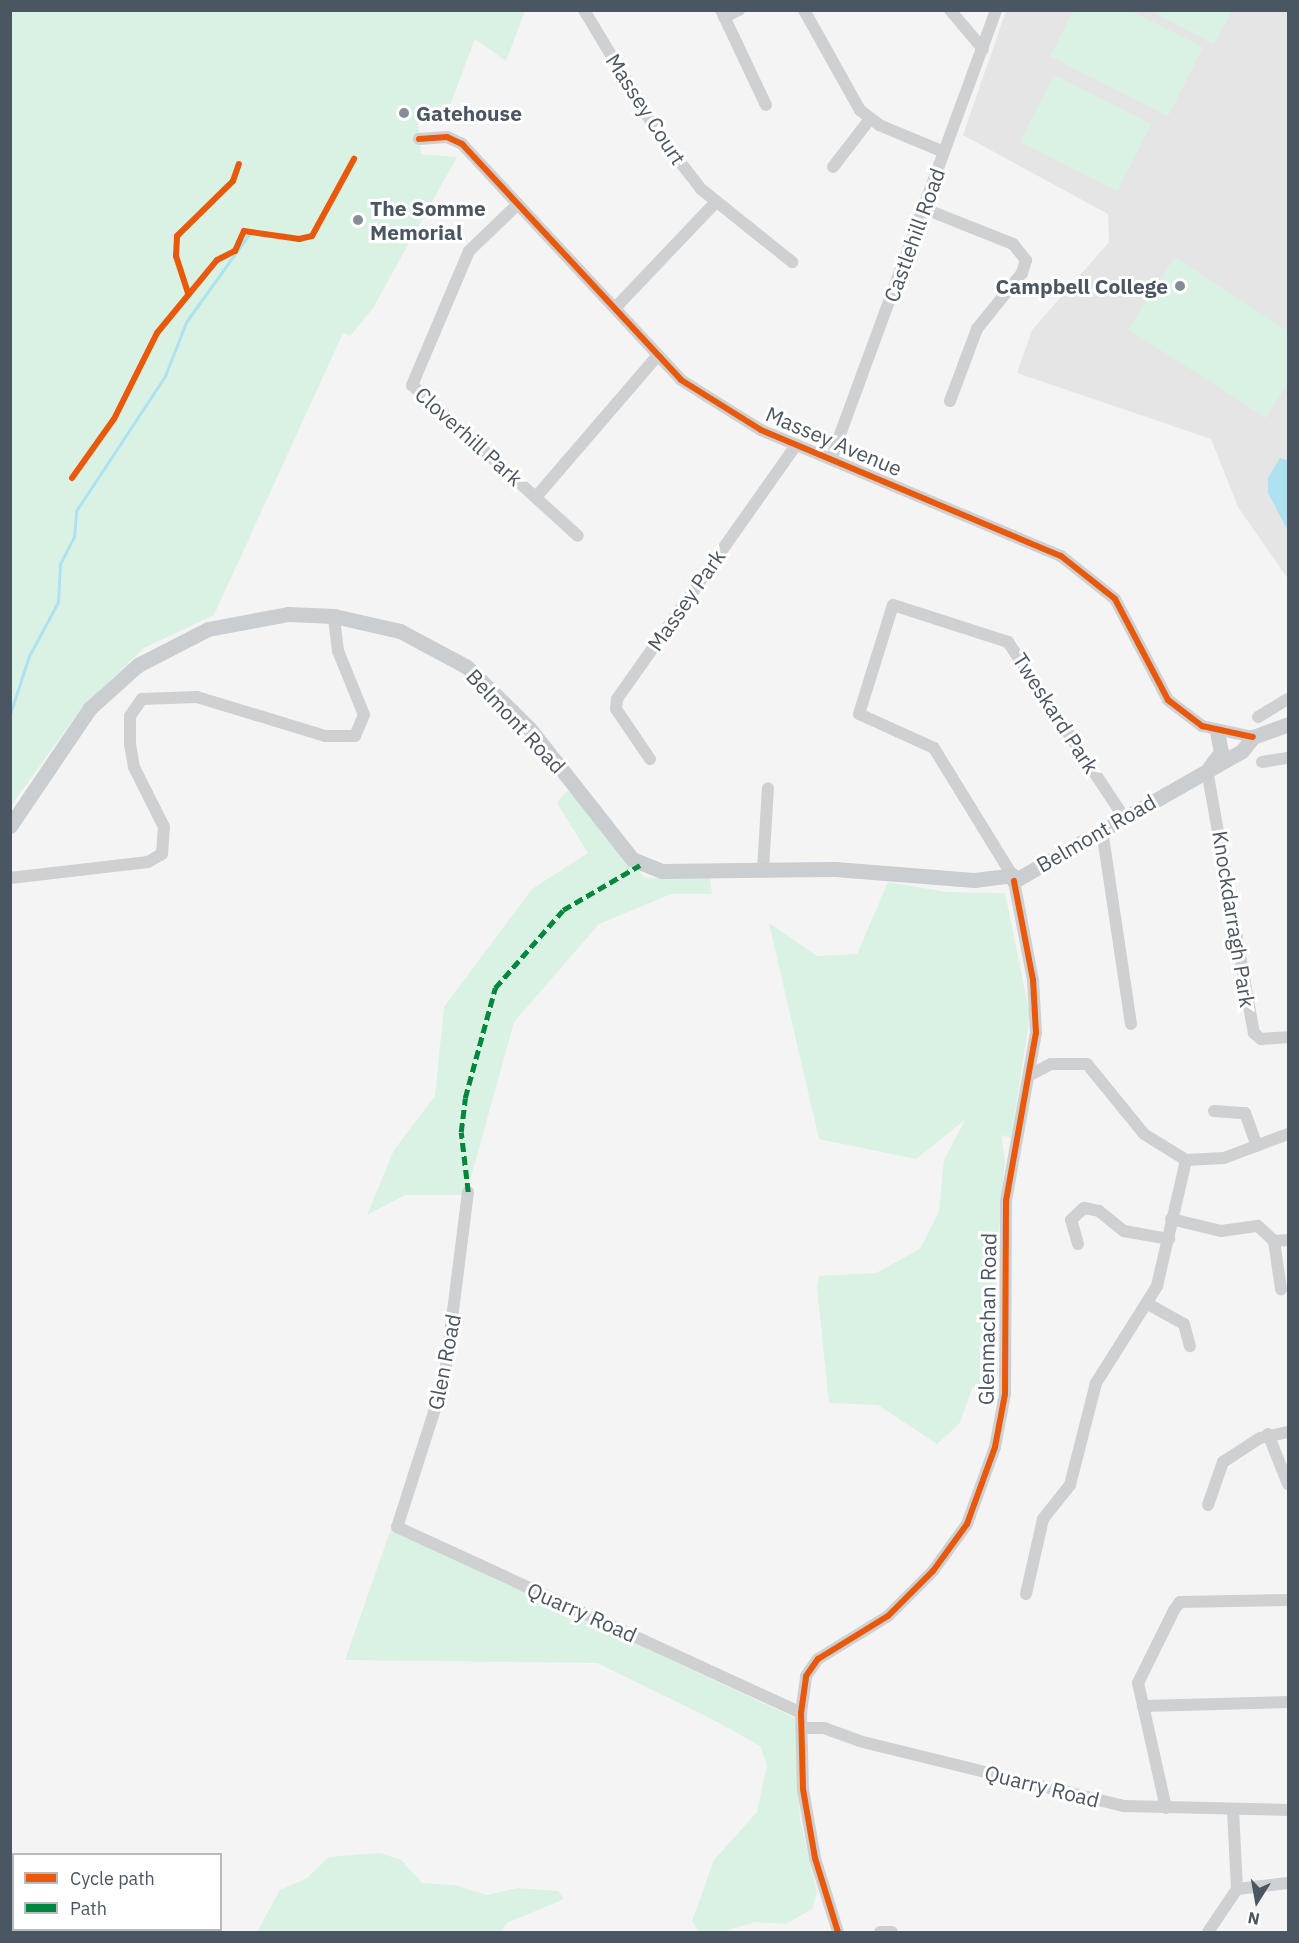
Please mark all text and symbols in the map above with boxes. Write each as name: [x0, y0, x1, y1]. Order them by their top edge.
street label: Massey Court: [601, 49, 691, 169]
place label: Gatehouse: [416, 100, 522, 126]
marker: Gatehouse: [397, 106, 411, 120]
street label: Castlehill Road: [878, 165, 950, 305]
place label: The Somme Memorial: [370, 195, 486, 245]
marker: The Somme Memorial: [351, 213, 365, 227]
place label: Campbell College: [996, 273, 1168, 299]
marker: Campbell College: [1173, 279, 1187, 293]
street label: Cloverhill Park: [410, 381, 528, 491]
street label: Massey Avenue: [762, 401, 906, 481]
street label: Massey Park: [642, 544, 730, 656]
street label: Tweskard Park: [1008, 648, 1104, 778]
street label: Belmont Road: [461, 664, 571, 778]
street label: Belmont Road: [1032, 789, 1160, 877]
street label: Knockdarragh Park: [1208, 829, 1260, 1009]
street label: Glenmachan Road: [973, 1233, 1001, 1405]
street label: Glen Road: [422, 1312, 466, 1412]
street label: Quarry Road: [523, 1577, 641, 1647]
street label: Quarry Road: [982, 1760, 1102, 1812]
legend: [12, 1853, 222, 1931]
text: Cycle path: [70, 1867, 155, 1890]
north arrow: [1227, 1871, 1287, 1931]
text: Path: [70, 1897, 107, 1920]
text: N: [1246, 1908, 1261, 1930]

